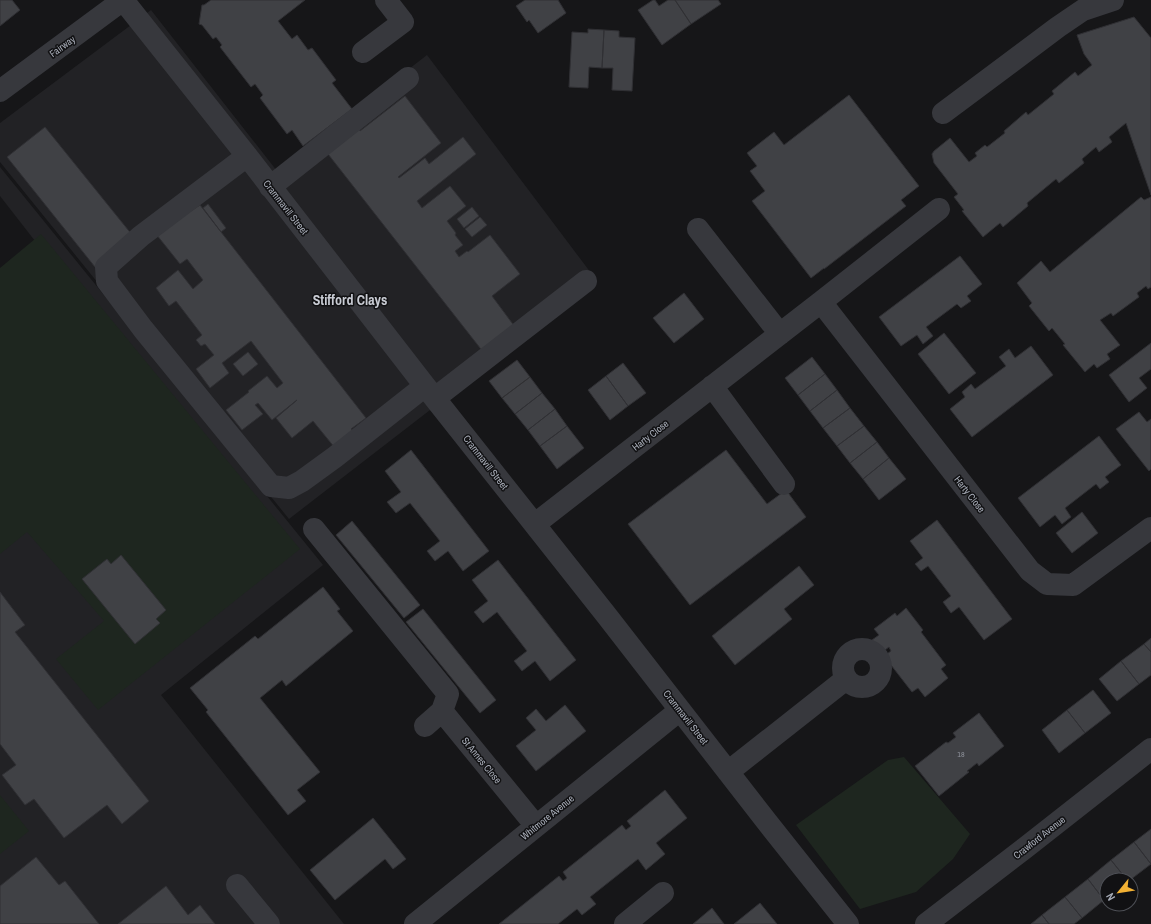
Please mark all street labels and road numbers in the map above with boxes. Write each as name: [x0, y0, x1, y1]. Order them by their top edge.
street label: Fairway: [47, 32, 78, 60]
street label: Crammavill Street: [260, 177, 311, 238]
street label: Harty Close: [629, 417, 672, 454]
street label: Crammavill Street: [460, 432, 511, 493]
street label: Harty Close: [951, 473, 988, 516]
street label: Crammavill Street: [660, 687, 711, 748]
street label: St Annes Close: [459, 734, 505, 787]
street label: Whitmore Avenue: [518, 792, 577, 843]
street label: Crawford Avenue: [1011, 813, 1068, 862]

